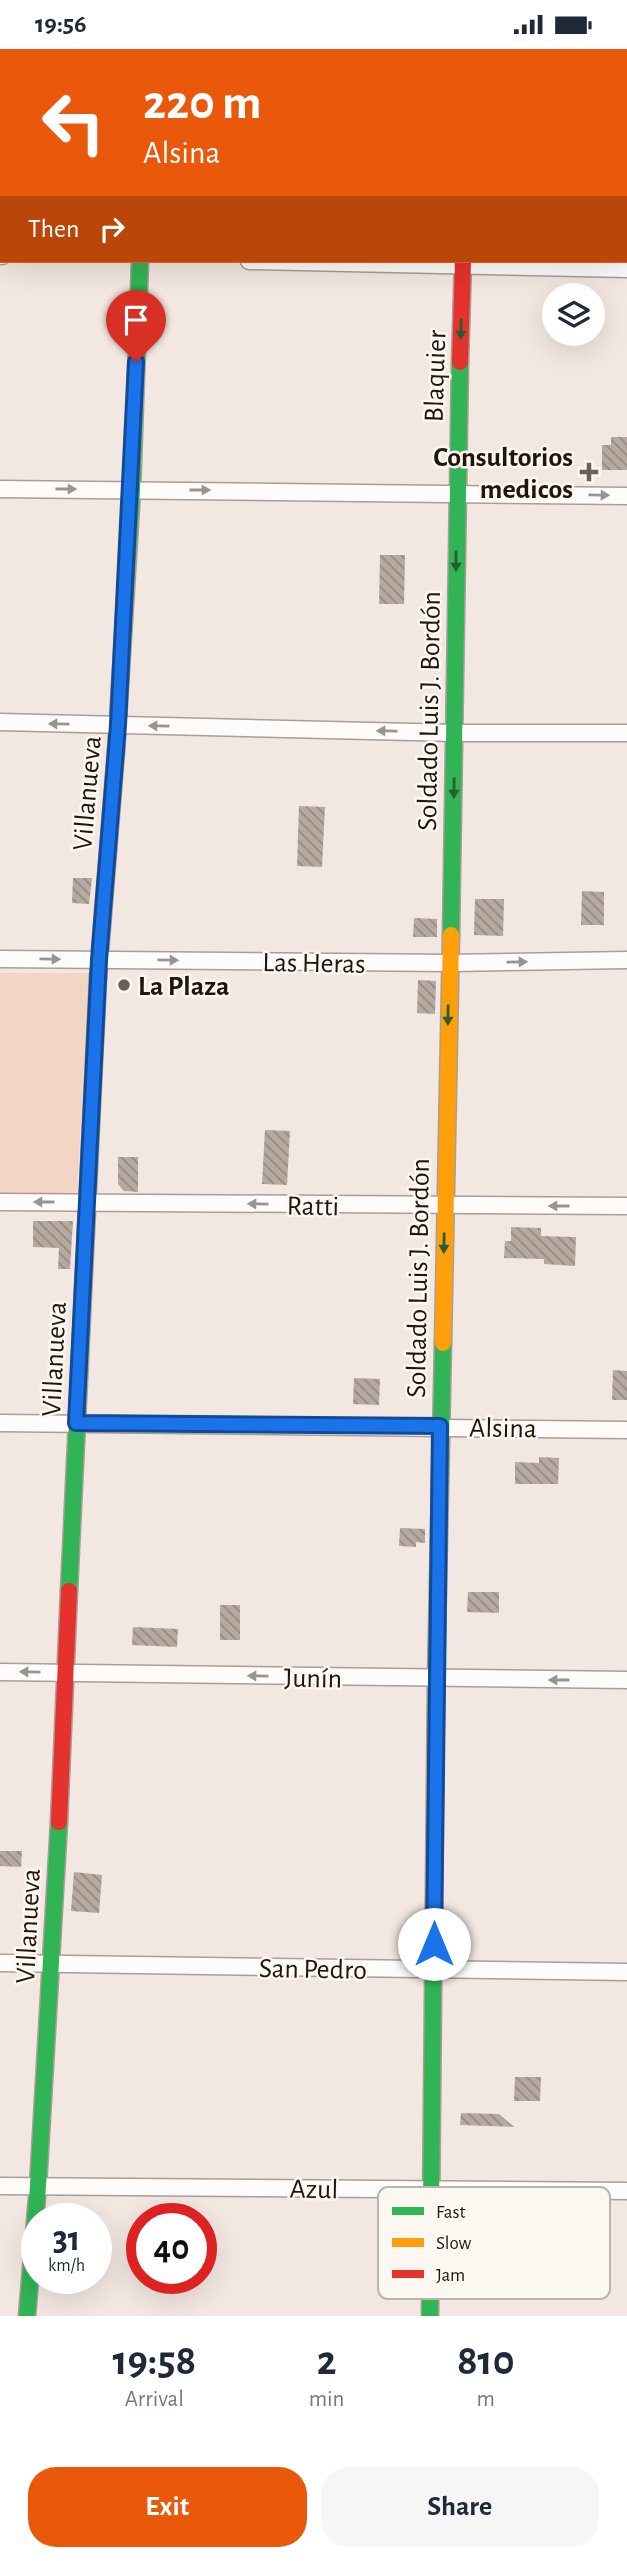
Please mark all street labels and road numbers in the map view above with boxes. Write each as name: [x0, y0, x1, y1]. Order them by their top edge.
street label: Blaquier: [420, 330, 452, 423]
street label: Soldado Luis J. Bordón: [414, 591, 446, 831]
street label: Villanueva: [69, 735, 107, 852]
street label: Las Heras: [262, 949, 366, 979]
street label: Soldado Luis J. Bordón: [403, 1158, 435, 1398]
street label: Ratti: [286, 1193, 339, 1221]
street label: Villanueva: [38, 1301, 72, 1417]
street label: Alsina: [469, 1414, 537, 1444]
street label: Junín: [284, 1664, 342, 1694]
street label: Villanueva: [12, 1868, 46, 1984]
street label: San Pedro: [259, 1955, 367, 1985]
street label: Azul: [289, 2176, 339, 2204]

